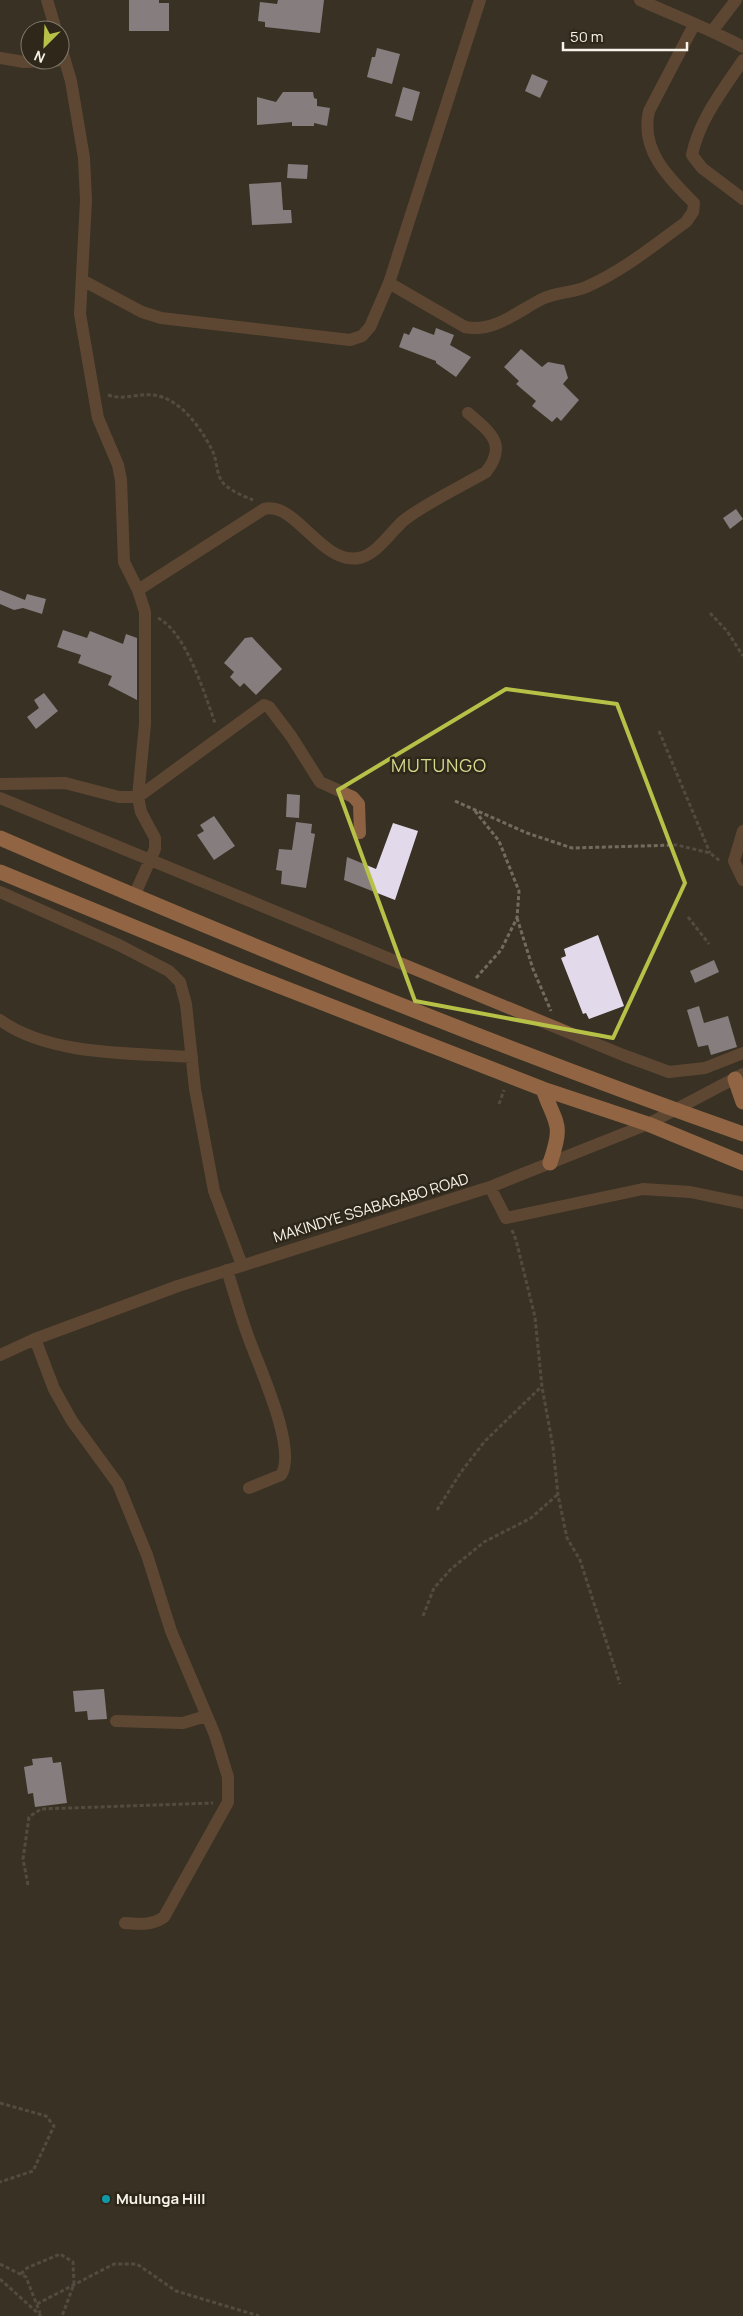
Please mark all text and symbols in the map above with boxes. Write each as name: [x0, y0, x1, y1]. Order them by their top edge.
north arrow: [20, 20, 70, 70]
scale bar: [563, 20, 687, 52]
text: 50 m: [570, 26, 604, 47]
text: N: [31, 47, 48, 68]
district label: MUTUNGO: [391, 753, 487, 777]
street label: MAKINDYE SSABAGABO ROAD: [271, 1168, 471, 1247]
place label: Mulunga Hill: [116, 2188, 206, 2209]
marker: Mulunga Hill: [100, 2193, 112, 2205]

